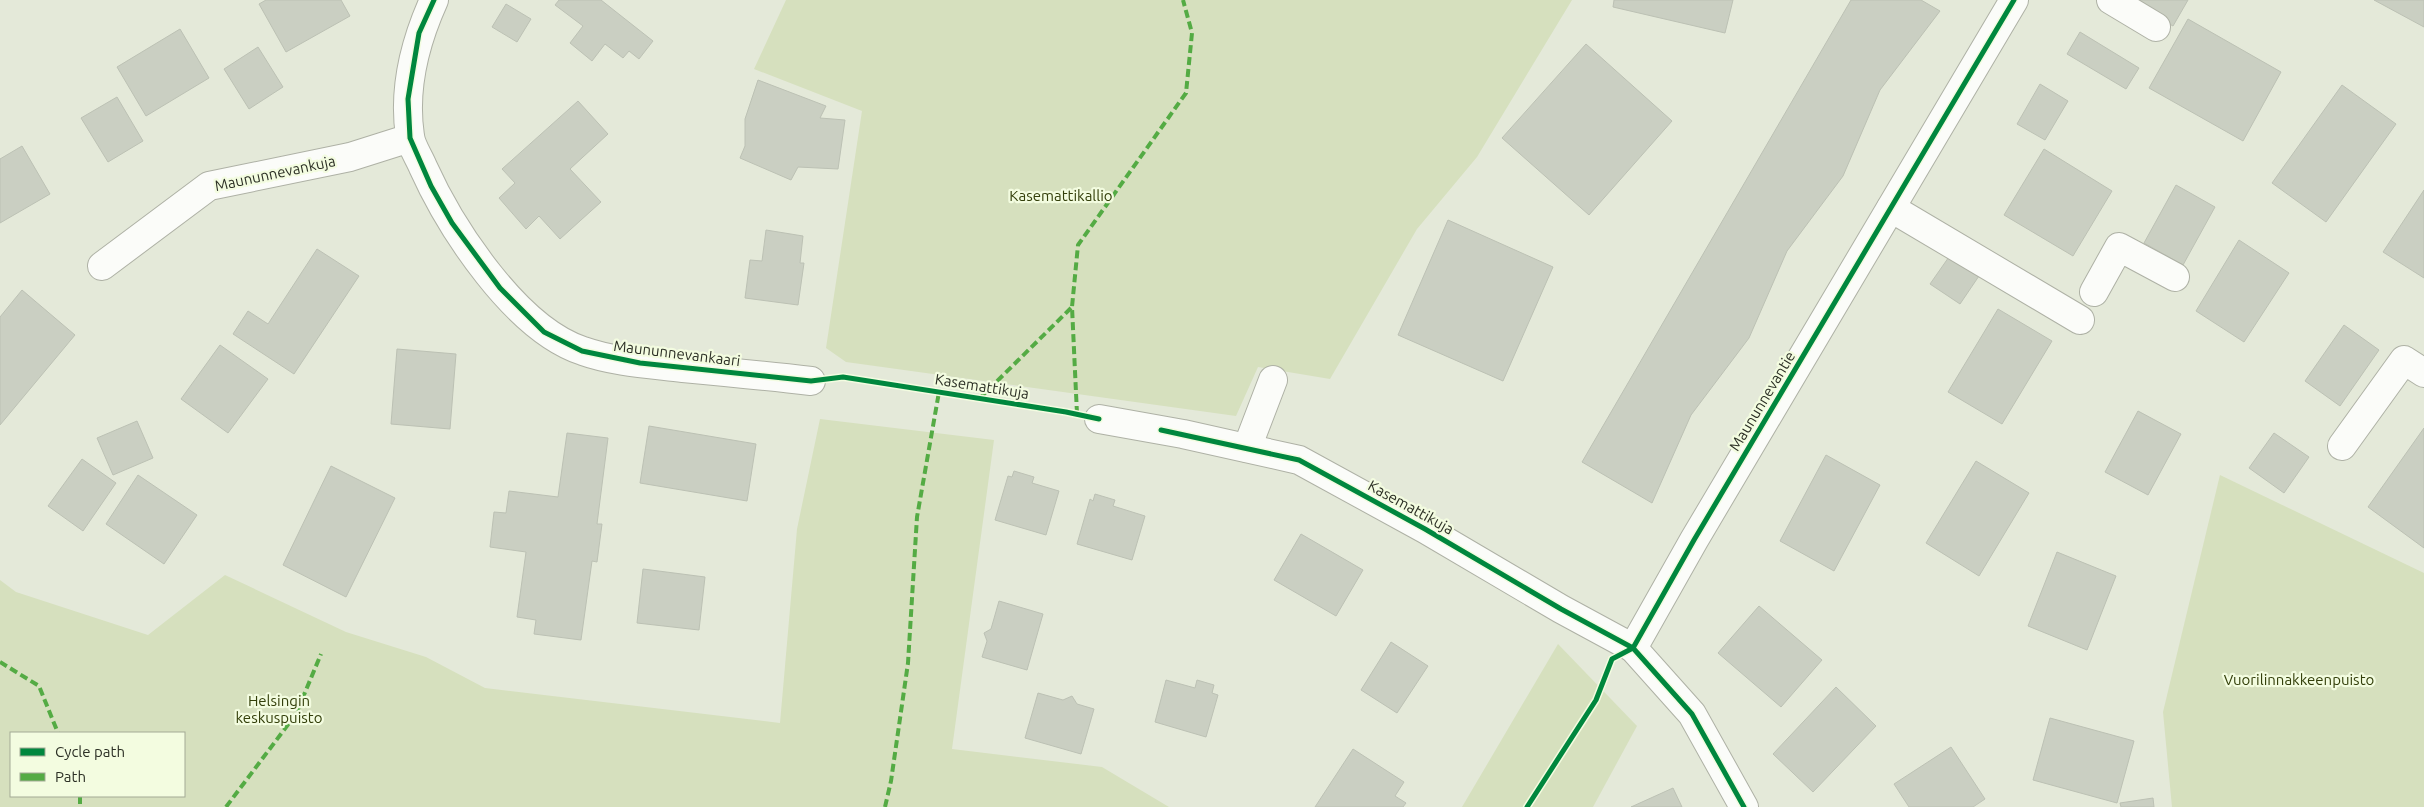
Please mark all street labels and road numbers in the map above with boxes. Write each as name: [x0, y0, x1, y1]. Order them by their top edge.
street label: Maununnevankuja: [213, 152, 337, 194]
street label: Maununnevankaari: [613, 337, 741, 369]
street label: Maununnevantie: [1726, 348, 1798, 454]
street label: Kasemattikuja: [934, 370, 1030, 402]
street label: Kasemattikuja: [1365, 476, 1457, 538]

